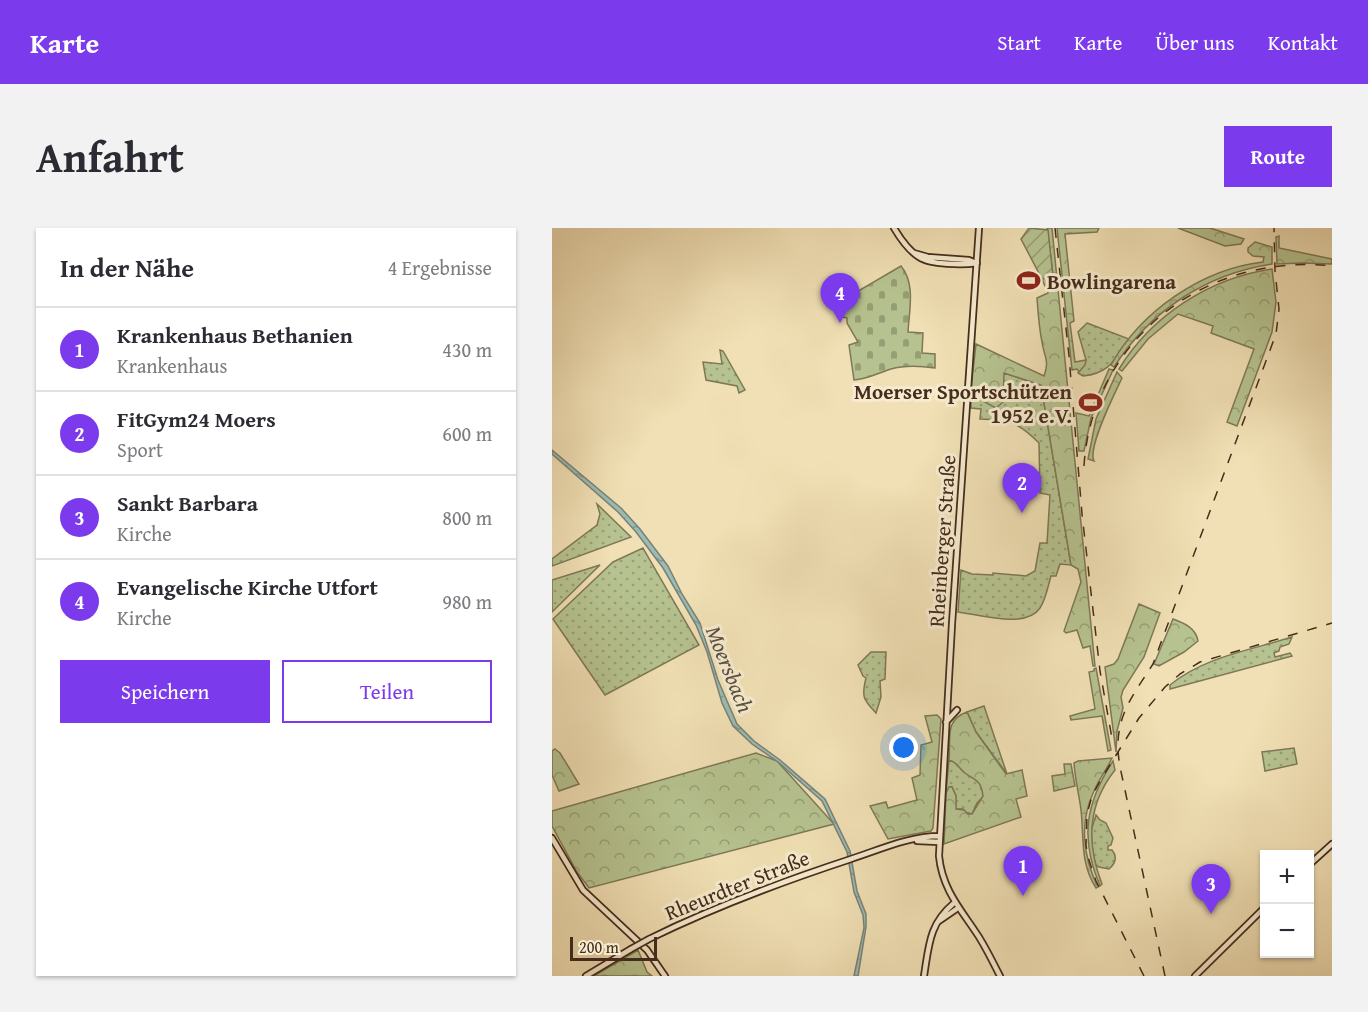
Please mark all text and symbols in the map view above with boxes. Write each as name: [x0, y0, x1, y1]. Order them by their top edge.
text: Karte: [30, 22, 99, 63]
text: Start: [997, 27, 1041, 58]
text: Karte: [1074, 27, 1122, 58]
text: Über uns: [1155, 27, 1235, 58]
text: Kontakt: [1268, 27, 1338, 58]
text: Anfahrt: [36, 126, 184, 187]
button: Route: [1224, 126, 1332, 187]
text: In der Nähe: [60, 248, 194, 287]
text: 4 Ergebnisse: [388, 253, 492, 282]
place label: Bowlingarena: [1047, 266, 1176, 297]
sports icon: Bowlingarena: [1016, 268, 1042, 294]
pin: 4: [820, 274, 860, 323]
text: Krankenhaus Bethanien: [117, 319, 353, 351]
text: 1: [74, 335, 85, 364]
text: 430 m: [442, 335, 492, 364]
text: Krankenhaus: [117, 351, 227, 380]
place label: Moerser Sportschützen 1952 e.V.: [854, 376, 1073, 431]
sports icon: Moerser Sportschützen 1952 e.V.: [1077, 390, 1103, 416]
text: FitGym24 Moers: [117, 403, 276, 435]
text: 2: [74, 419, 85, 448]
text: 600 m: [442, 419, 492, 448]
text: Sport: [117, 435, 163, 464]
street label: Rheinberger Straße: [921, 454, 963, 628]
pin: 2: [1002, 464, 1042, 513]
text: Sankt Barbara: [117, 487, 258, 519]
text: 3: [74, 503, 85, 532]
text: 800 m: [442, 503, 492, 532]
text: Kirche: [117, 519, 172, 548]
text: Evangelische Kirche Utfort: [117, 571, 378, 603]
text: 4: [74, 587, 85, 616]
text: 980 m: [442, 587, 492, 616]
text: Kirche: [117, 603, 172, 632]
water label: Moersbach: [698, 621, 762, 717]
button: Speichern: [60, 660, 270, 723]
button: Teilen: [282, 660, 492, 723]
your location: [889, 733, 918, 762]
street label: Rheurdter Straße: [660, 842, 814, 928]
pin: 1: [1004, 846, 1042, 896]
map controls: [1260, 850, 1314, 958]
button: +: [1260, 850, 1314, 904]
pin: 3: [1192, 864, 1230, 914]
button: −: [1260, 904, 1314, 958]
scale bar: [570, 934, 657, 962]
text: 200 m: [579, 935, 619, 959]

